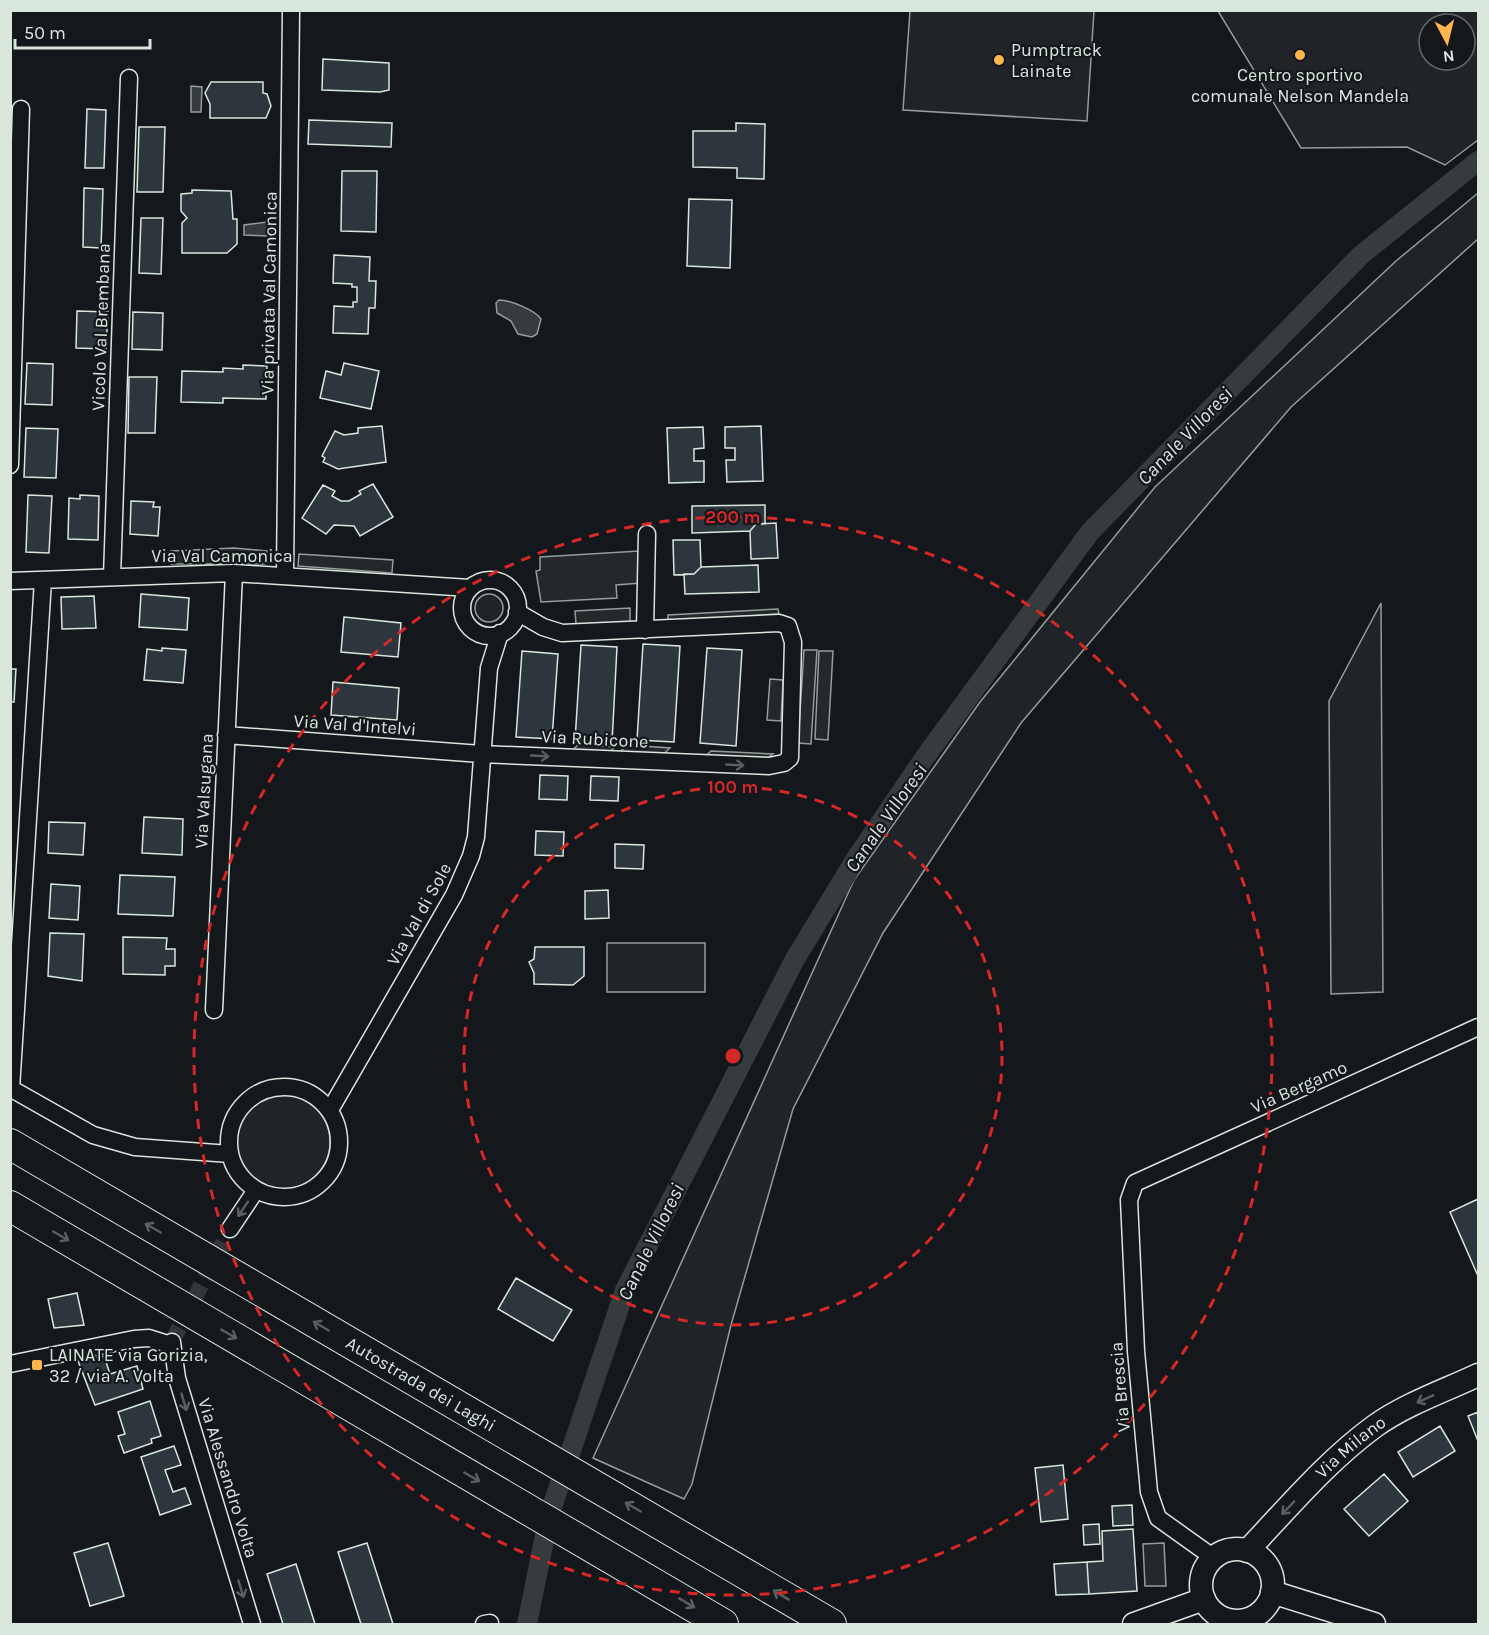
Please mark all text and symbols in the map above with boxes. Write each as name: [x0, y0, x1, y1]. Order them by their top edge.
scale bar: [15, 12, 150, 50]
north arrow: [1417, 12, 1477, 72]
text: 50 m: [24, 22, 66, 44]
place label: Pumptrack Lainate: [1011, 39, 1102, 82]
text: N: [1442, 46, 1456, 67]
marker: Centro sportivo comunale Nelson Mandela: [1293, 48, 1307, 62]
marker: Pumptrack Lainate: [992, 53, 1006, 67]
place label: Centro sportivo comunale Nelson Mandela: [1191, 64, 1409, 107]
street label: Via privata Val Camonica: [256, 191, 282, 395]
street label: Vicolo Val Brembana: [87, 243, 115, 411]
water label: Canale Villoresi: [1133, 382, 1237, 490]
text: 200 m: [705, 506, 761, 528]
street label: Via Val Camonica: [151, 545, 293, 567]
street label: Via Val d'Intelvi: [293, 710, 417, 740]
street label: Via Rubicone: [541, 725, 649, 753]
street label: Via Valsugana: [190, 733, 218, 849]
one-way arrow: [529, 750, 549, 761]
one-way arrow: [724, 759, 744, 770]
water label: Canale Villoresi: [840, 759, 932, 877]
text: 100 m: [708, 776, 758, 798]
street label: Via Val di Sole: [382, 859, 456, 969]
centre of rings: [723, 1046, 743, 1066]
street label: Via Bergamo: [1247, 1056, 1351, 1118]
water label: Canale Villoresi: [613, 1180, 689, 1304]
one-way arrow: [237, 1200, 249, 1217]
one-way arrow: [145, 1221, 162, 1233]
one-way arrow: [52, 1230, 69, 1242]
one-way arrow: [313, 1320, 330, 1332]
one-way arrow: [220, 1329, 237, 1341]
street label: Autostrada dei Laghi: [342, 1332, 500, 1437]
street label: Via Brescia: [1105, 1341, 1135, 1433]
place label: LAINATE via Gorizia, 32 / via A. Volta: [49, 1344, 208, 1387]
marker: LAINATE via Gorizia, 32 / via A. Volta: [30, 1358, 44, 1372]
one-way arrow: [179, 1392, 190, 1411]
one-way arrow: [1416, 1394, 1435, 1405]
street label: Via Alessandro Volta: [193, 1395, 263, 1561]
street label: Via Milano: [1311, 1411, 1390, 1483]
one-way arrow: [463, 1471, 480, 1483]
one-way arrow: [1281, 1500, 1295, 1515]
one-way arrow: [624, 1501, 641, 1513]
one-way arrow: [236, 1579, 247, 1598]
one-way arrow: [773, 1588, 790, 1600]
one-way arrow: [678, 1597, 695, 1609]

